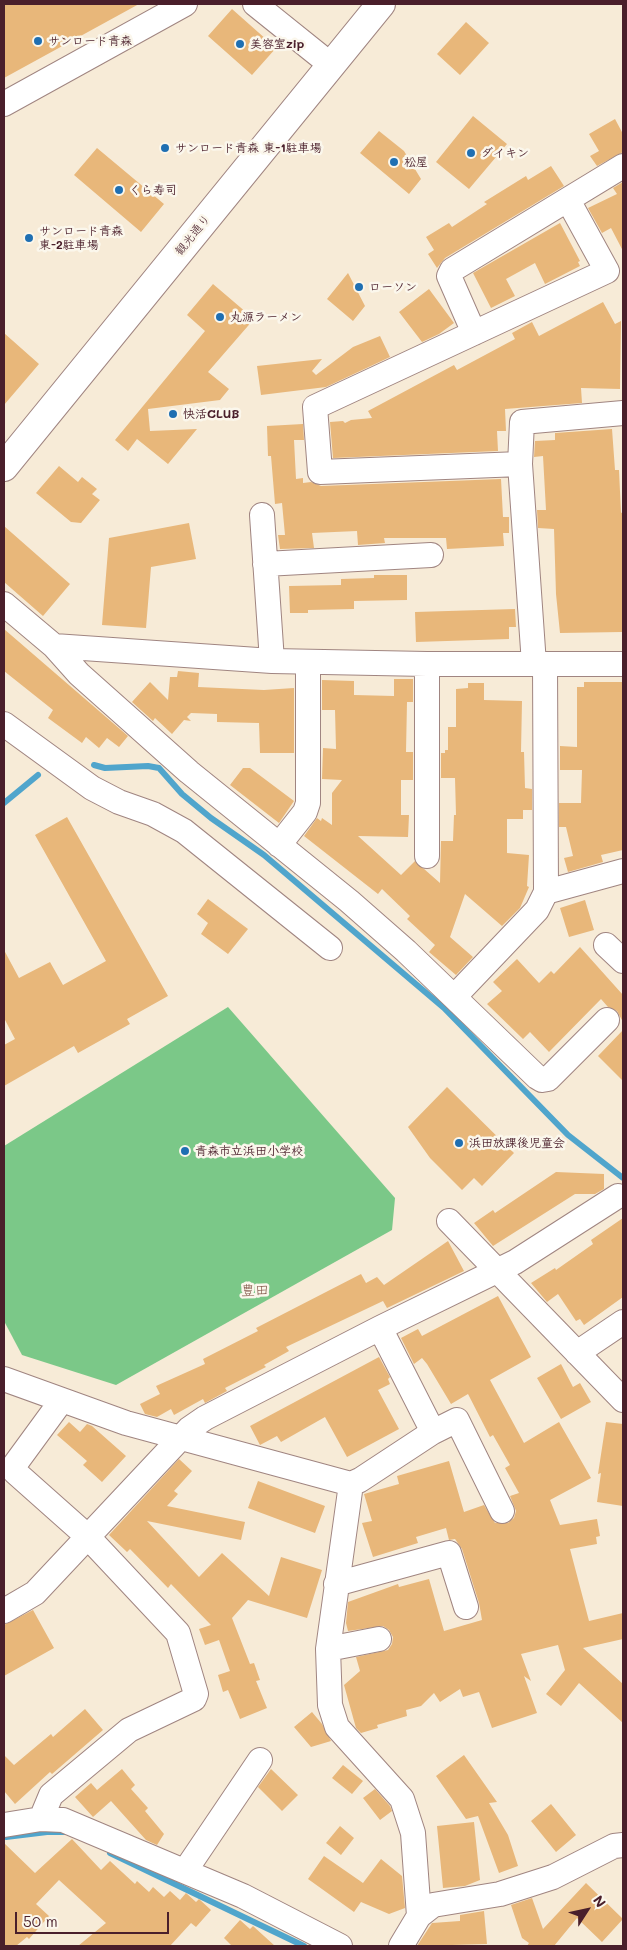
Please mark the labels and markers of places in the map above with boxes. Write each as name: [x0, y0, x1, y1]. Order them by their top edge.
place label: サンロード青森: [48, 34, 132, 48]
marker: サンロード青森: [32, 35, 44, 47]
place label: 美容室zip: [250, 37, 304, 51]
marker: 美容室zip: [234, 38, 246, 50]
place label: サンロード青森 東-1駐車場: [175, 141, 322, 155]
marker: サンロード青森 東-1駐車場: [159, 142, 171, 154]
place label: ダイキン: [481, 146, 529, 160]
marker: ダイキン: [465, 147, 477, 159]
place label: 松屋: [404, 155, 428, 169]
marker: 松屋: [388, 156, 400, 168]
place label: くら寿司: [129, 183, 177, 197]
marker: くら寿司: [113, 184, 125, 196]
place label: サンロード青森 東-2駐車場: [39, 224, 123, 252]
marker: サンロード青森 東-2駐車場: [23, 232, 35, 244]
place label: ローソン: [369, 280, 417, 294]
marker: ローソン: [353, 281, 365, 293]
place label: 丸源ラーメン: [230, 310, 302, 324]
marker: 丸源ラーメン: [214, 311, 226, 323]
place label: 快活CLUB: [183, 407, 239, 421]
marker: 快活CLUB: [167, 408, 179, 420]
place label: 浜田放課後児童会: [469, 1136, 565, 1150]
marker: 浜田放課後児童会: [453, 1137, 465, 1149]
place label: 青森市立浜田小学校: [195, 1144, 303, 1158]
marker: 青森市立浜田小学校: [179, 1145, 191, 1157]

